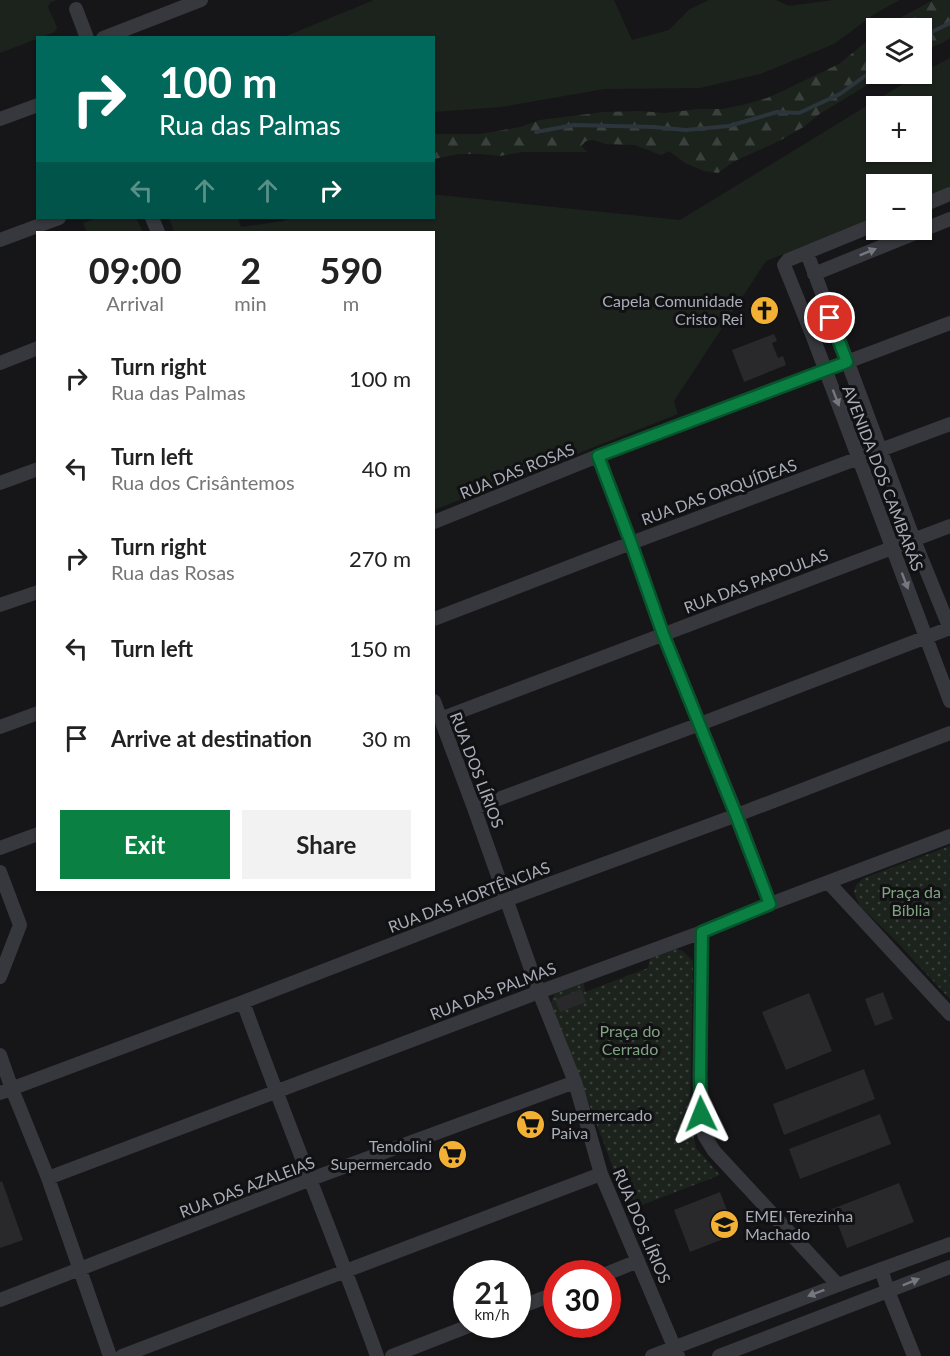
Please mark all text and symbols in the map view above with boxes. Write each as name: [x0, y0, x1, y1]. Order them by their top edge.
map controls: [866, 18, 932, 240]
button: layers: [866, 18, 932, 84]
text: 100 m: [159, 57, 277, 107]
icon: right: [60, 60, 138, 138]
button: +: [866, 96, 932, 162]
text: Rua das Palmas: [159, 108, 341, 141]
icon: left: [125, 174, 158, 207]
icon: ahead: [188, 174, 221, 207]
icon: ahead: [251, 174, 284, 207]
icon: right: [314, 174, 347, 207]
button: −: [866, 174, 932, 240]
one-way arrow: [860, 247, 878, 257]
text: 09:00: [89, 248, 182, 292]
text: 2: [240, 248, 261, 292]
text: 590: [320, 248, 382, 292]
text: Arrival: [106, 291, 164, 315]
text: min: [234, 291, 267, 315]
text: m: [343, 291, 359, 315]
place label: Capela Comunidade Cristo Rei: [602, 291, 743, 328]
pin: [804, 292, 855, 343]
church icon: Capela Comunidade Cristo Rei: [748, 294, 780, 326]
icon: arrive: [813, 301, 846, 334]
text: Turn right: [111, 353, 206, 380]
icon: right: [60, 362, 93, 395]
text: 100 m: [349, 365, 411, 392]
text: Rua das Palmas: [111, 380, 246, 404]
street label: AVENIDA DOS CAMBARÁS: [839, 382, 928, 573]
one-way arrow: [831, 390, 841, 408]
street label: RUA DAS ROSAS: [457, 439, 577, 502]
text: Turn left: [111, 443, 193, 470]
icon: left: [60, 452, 93, 485]
text: 40 m: [362, 455, 411, 482]
street label: RUA DAS ORQUÍDEAS: [639, 455, 799, 529]
text: Rua dos Crisântemos: [111, 470, 295, 494]
text: Turn right: [111, 533, 206, 560]
icon: right: [60, 542, 93, 575]
street label: RUA DAS PAPOULAS: [681, 544, 831, 617]
text: 270 m: [349, 545, 411, 572]
text: Rua das Rosas: [111, 560, 235, 584]
one-way arrow: [900, 572, 910, 590]
icon: left: [60, 632, 93, 665]
text: Turn left: [111, 635, 193, 662]
text: 150 m: [349, 635, 411, 662]
street label: RUA DOS LÍRIOS: [447, 709, 508, 830]
icon: arrive: [60, 722, 93, 755]
text: Arrive at destination: [111, 725, 312, 752]
text: 30 m: [362, 725, 411, 752]
button: Exit: [60, 810, 230, 879]
button: Share: [242, 810, 411, 879]
street label: RUA DAS HORTÊNCIAS: [385, 857, 552, 936]
park label: Praça da Bíblia: [881, 882, 941, 919]
street label: RUA DAS PALMAS: [427, 958, 559, 1023]
park label: Praça do Cerrado: [600, 1021, 660, 1058]
position arrow: [669, 1082, 733, 1146]
place label: Supermercado Paiva: [551, 1105, 652, 1142]
supermarket icon: Supermercado Paiva: [514, 1108, 546, 1140]
place label: Tendolini Supermercado: [331, 1136, 432, 1173]
supermarket icon: Tendolini Supermercado: [437, 1139, 469, 1171]
street label: RUA DAS AZALEIAS: [176, 1152, 317, 1221]
street label: RUA DOS LÍRIOS: [610, 1166, 675, 1286]
place label: EMEI Terezinha Machado: [745, 1206, 853, 1243]
school or university icon: EMEI Terezinha Machado: [708, 1209, 740, 1241]
speed limit sign: 30: [543, 1260, 621, 1338]
text: 21: [475, 1274, 509, 1310]
one-way arrow: [902, 1277, 920, 1287]
one-way arrow: [807, 1289, 825, 1298]
text: km/h: [474, 1305, 510, 1323]

